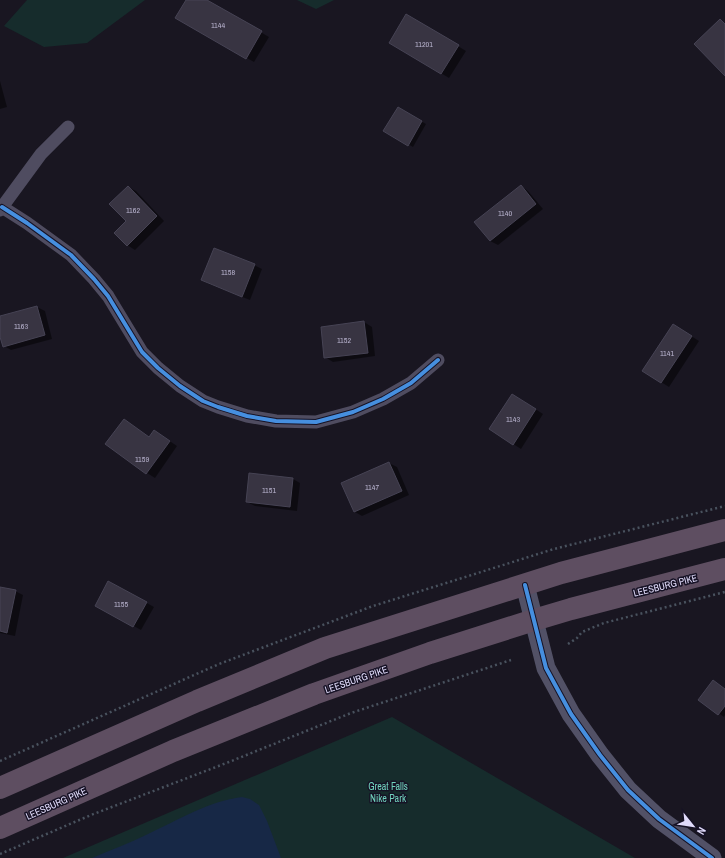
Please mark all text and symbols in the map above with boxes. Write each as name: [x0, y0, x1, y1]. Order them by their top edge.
house number: 1144: [211, 20, 225, 30]
house number: 11201: [415, 39, 433, 49]
house number: 1162: [126, 205, 140, 215]
house number: 1140: [498, 208, 512, 218]
house number: 1158: [221, 267, 235, 277]
house number: 1163: [14, 321, 28, 331]
house number: 1152: [337, 335, 351, 345]
house number: 1141: [660, 348, 674, 358]
house number: 1143: [506, 414, 520, 424]
house number: 1159: [135, 454, 149, 464]
house number: 1147: [365, 482, 379, 492]
house number: 1151: [262, 485, 276, 495]
street label: LEESBURG PIKE: [632, 571, 699, 600]
house number: 1155: [114, 599, 128, 609]
street label: LEESBURG PIKE: [323, 663, 389, 696]
park label: Great Falls Nike Park: [368, 780, 408, 805]
street label: LEESBURG PIKE: [24, 784, 89, 823]
north arrow: [673, 806, 713, 846]
text: N: [694, 825, 709, 837]

